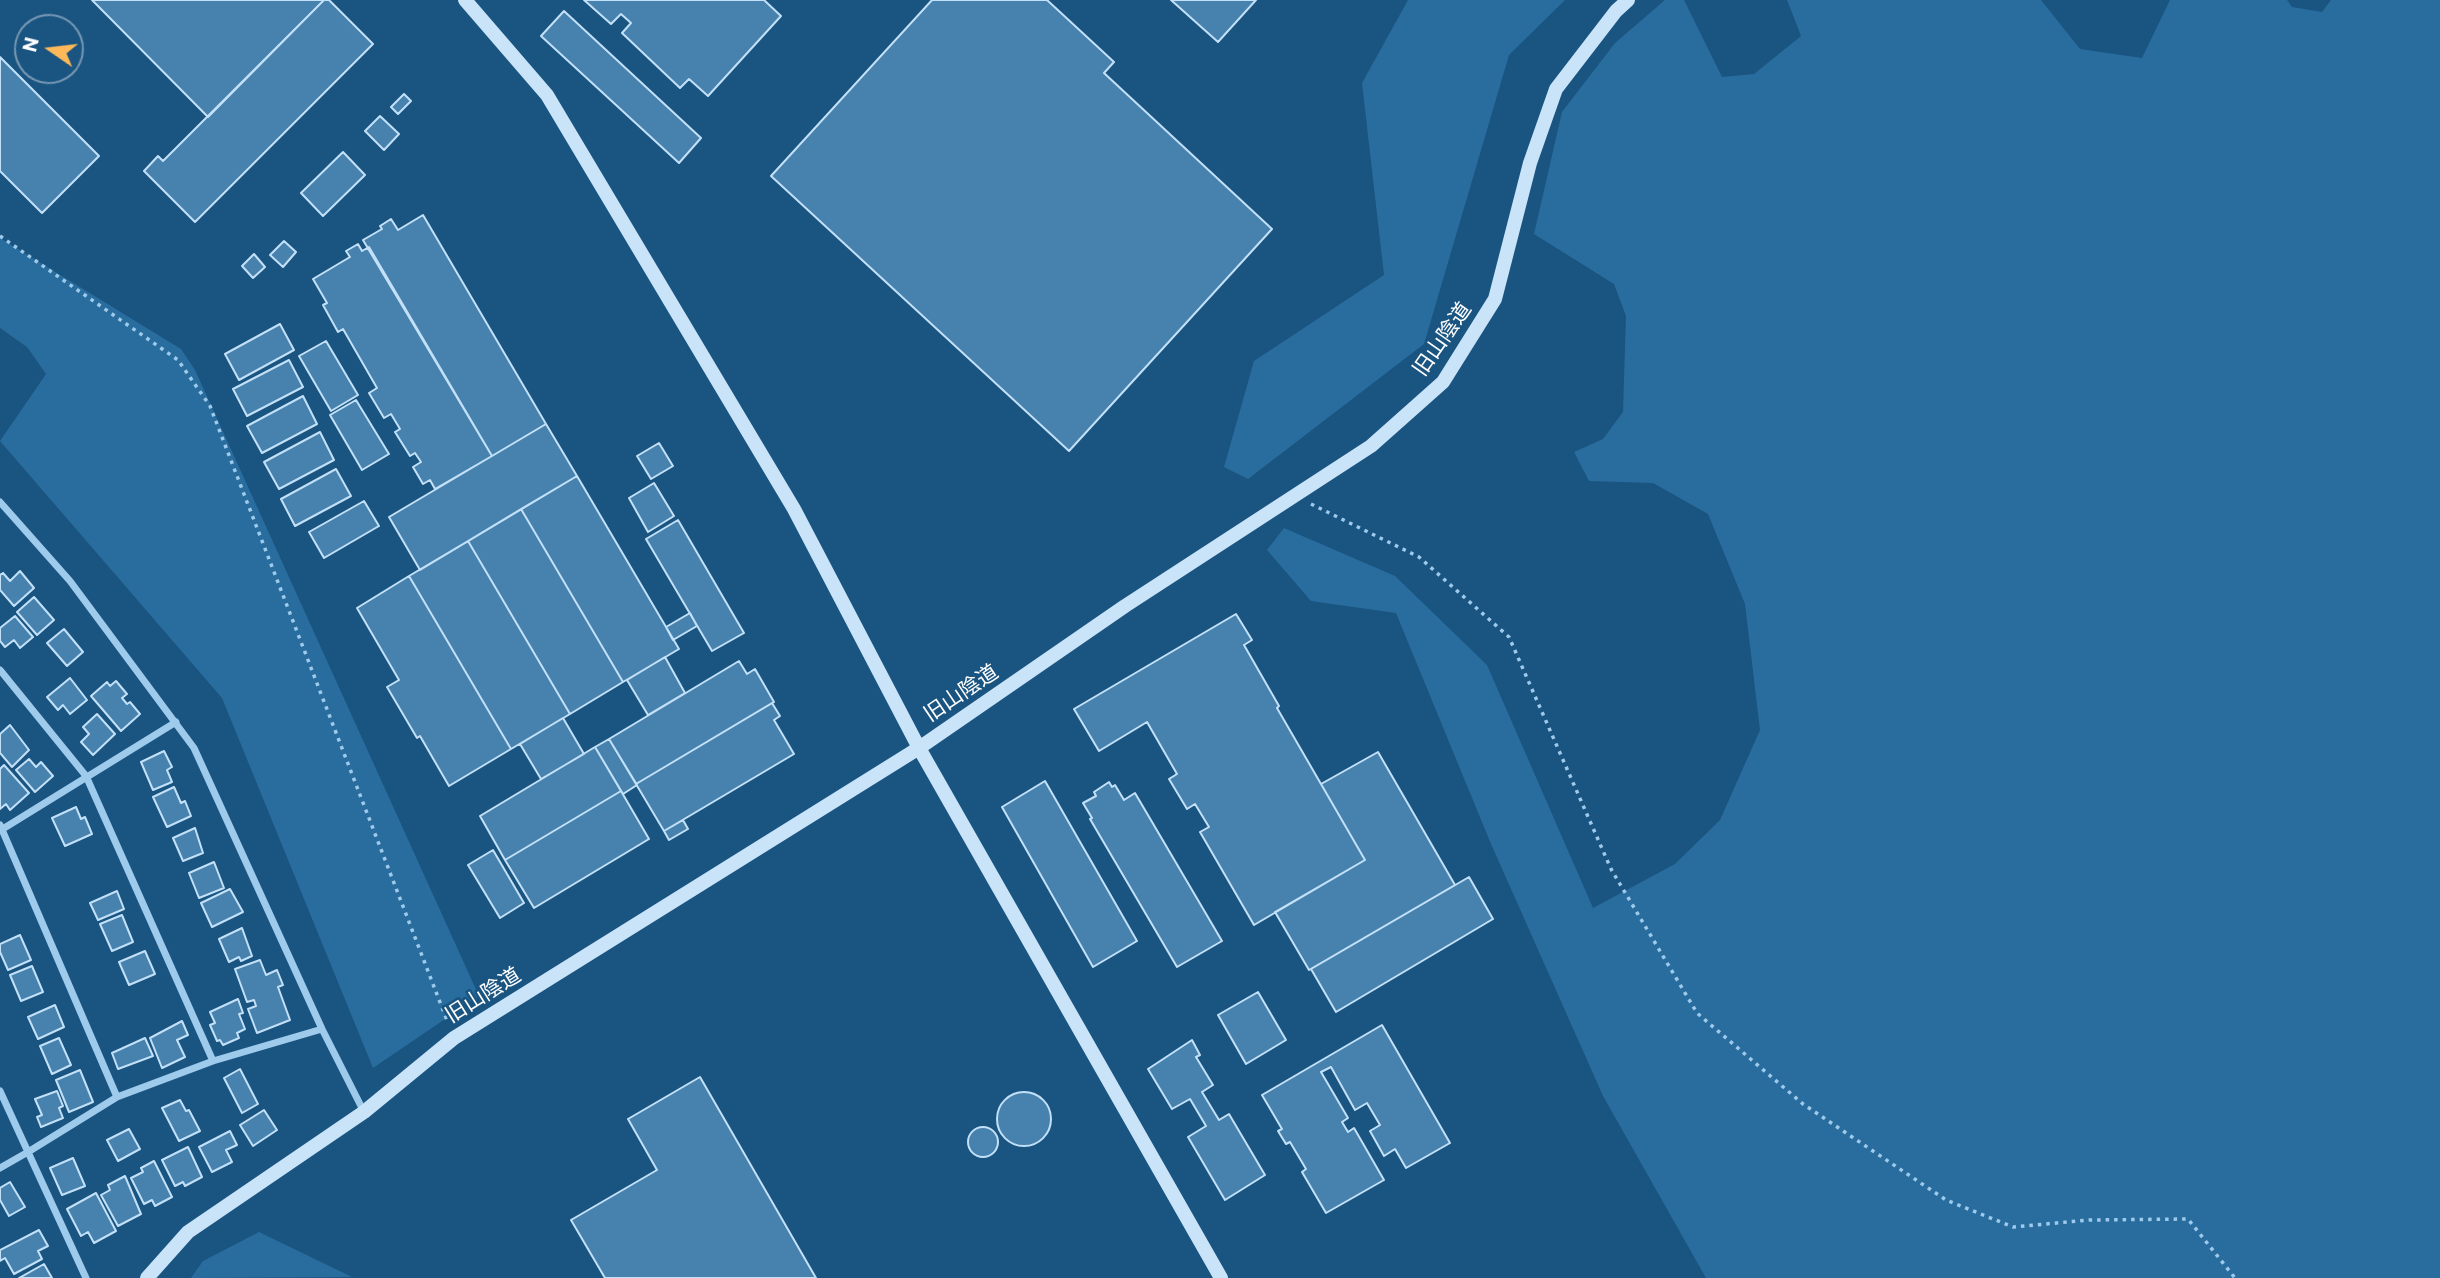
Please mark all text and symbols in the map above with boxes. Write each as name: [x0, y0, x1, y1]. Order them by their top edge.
north arrow: [14, 14, 84, 84]
text: N: [17, 35, 43, 54]
street label: 旧山陰道: [1408, 297, 1476, 381]
street label: 旧山陰道: [919, 659, 1003, 727]
street label: 旧山陰道: [441, 962, 525, 1028]

